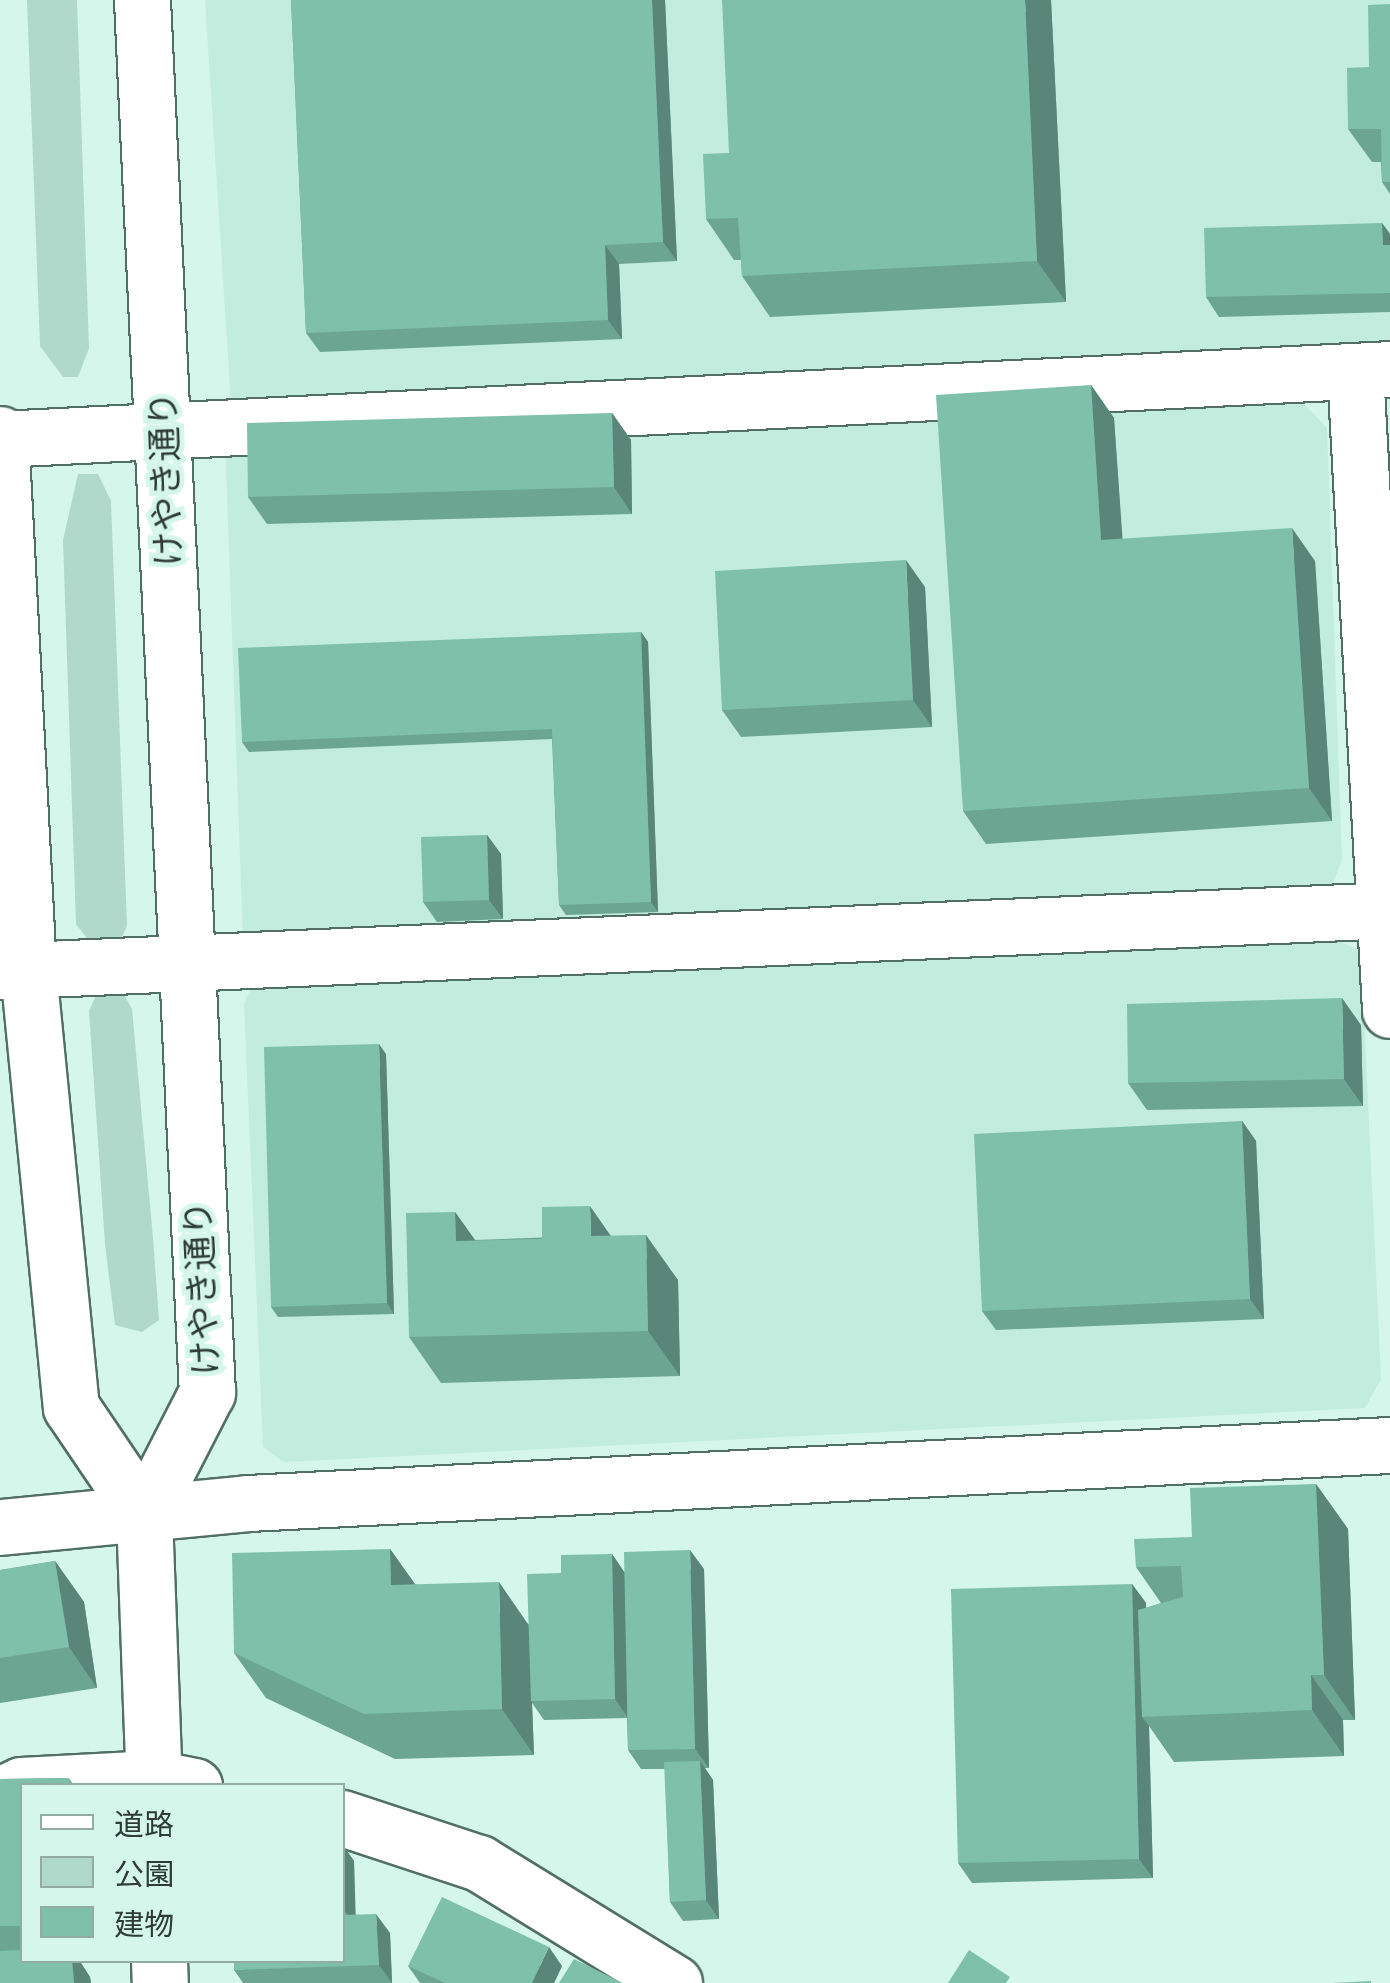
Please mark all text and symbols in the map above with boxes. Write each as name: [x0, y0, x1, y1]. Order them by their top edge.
street label: けやき通り: [142, 391, 190, 567]
street label: けやき通り: [176, 1200, 228, 1376]
legend: [20, 1783, 345, 1963]
text: 道路: [114, 1807, 174, 1843]
text: 公園: [114, 1857, 174, 1893]
text: 建物: [114, 1907, 174, 1943]

